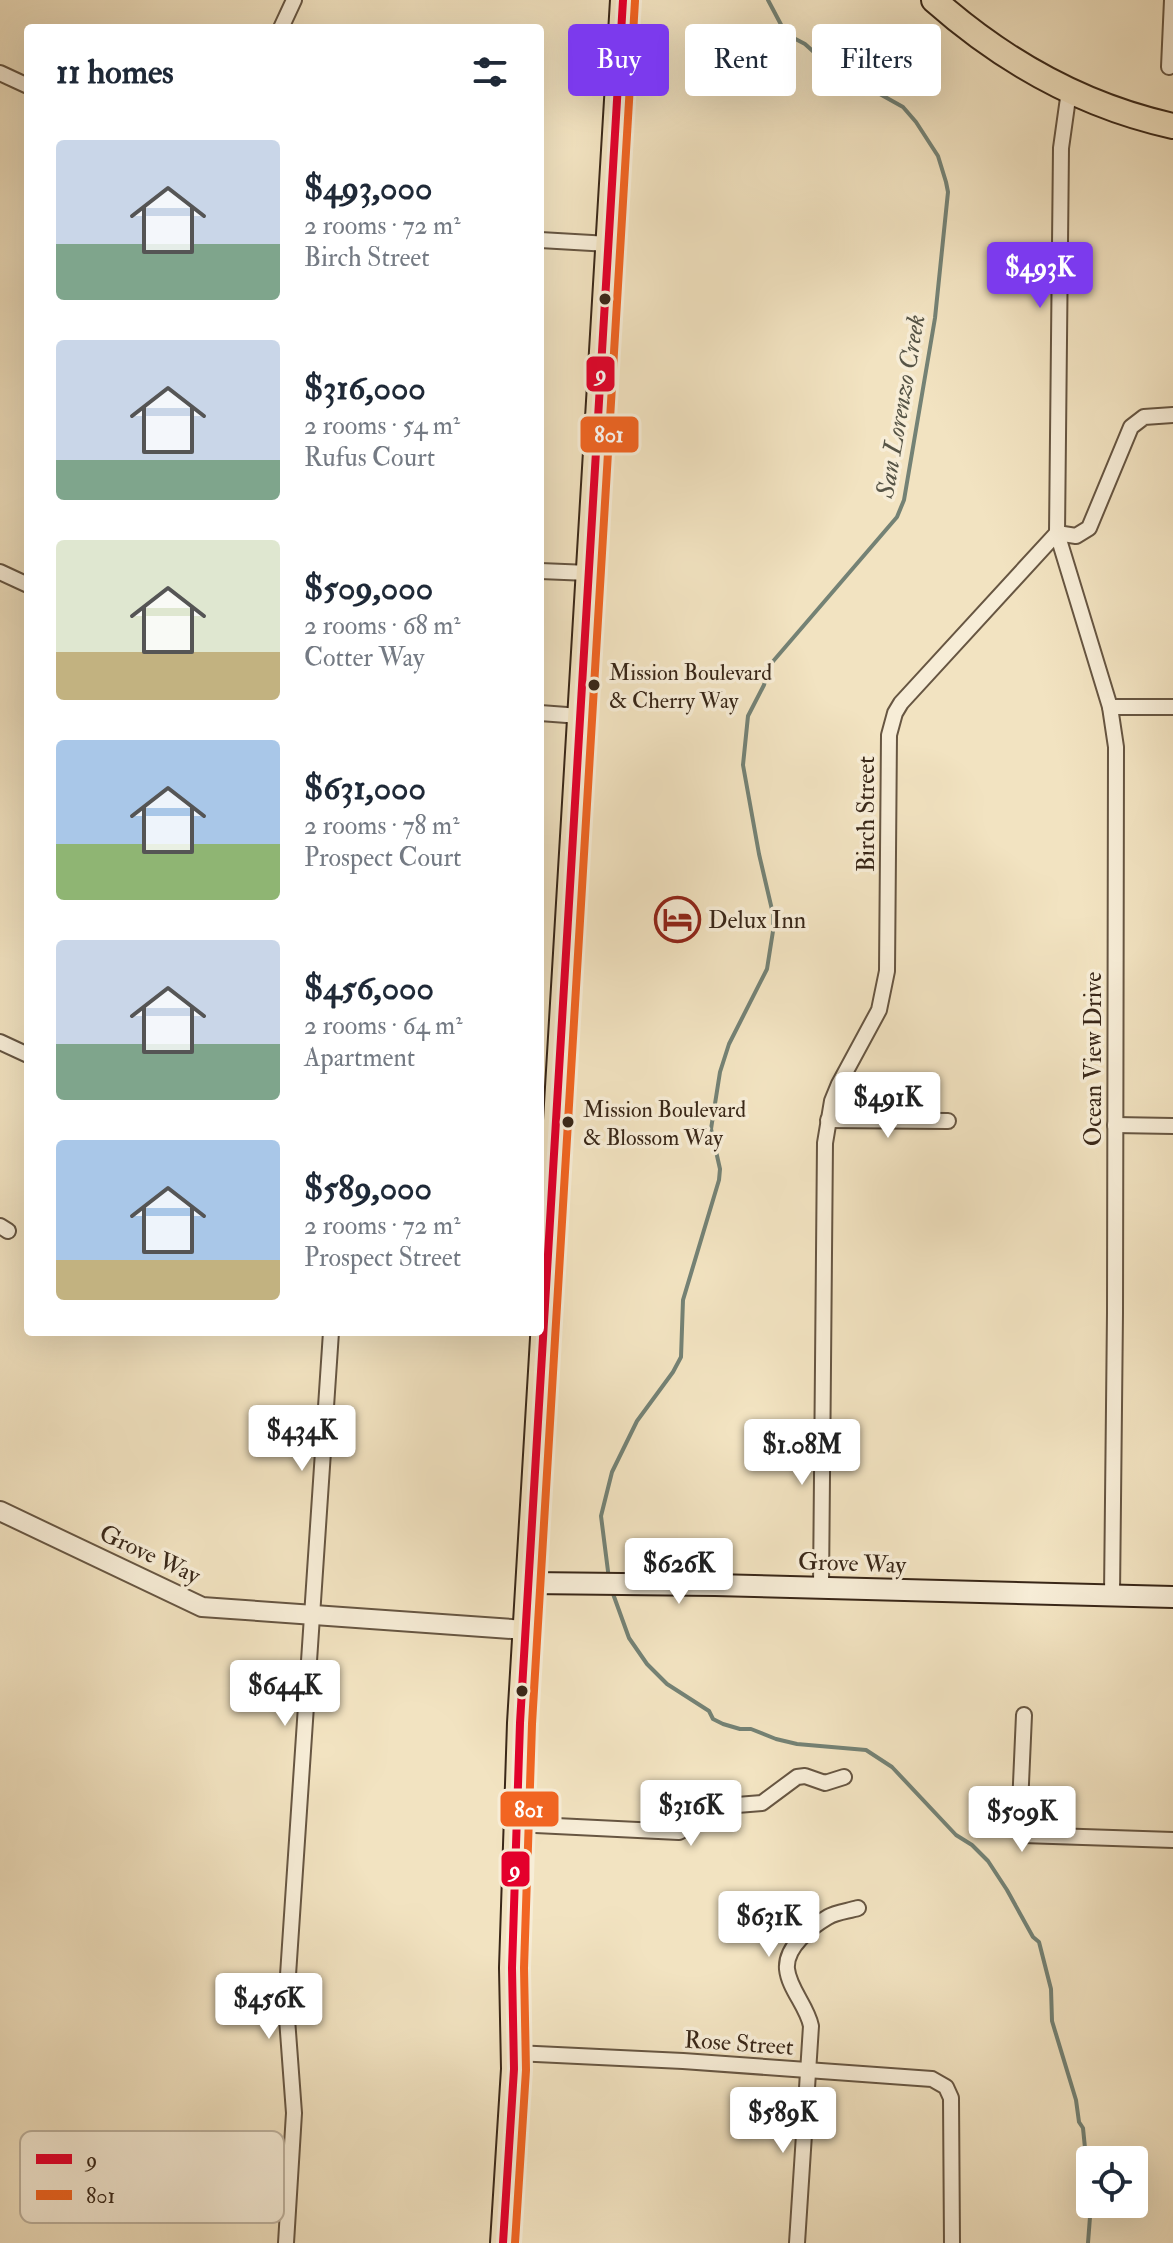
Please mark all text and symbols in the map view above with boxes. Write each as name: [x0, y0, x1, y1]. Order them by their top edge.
chip: Buy: [568, 24, 669, 96]
chip: Rent: [685, 24, 796, 96]
chip: Filters: [812, 24, 941, 96]
icon: filters: [468, 50, 512, 94]
text: 11 homes: [56, 51, 174, 94]
text: $493,000: [304, 167, 432, 210]
icon: home: [120, 172, 216, 268]
text: 2 rooms · 72 m²: [304, 210, 461, 242]
text: Birch Street: [304, 242, 430, 274]
pin: $493K: [984, 242, 1096, 310]
text: $493K: [1005, 252, 1075, 284]
unlabelled marker: [597, 291, 613, 307]
water label: San Lorenzo Creek: [869, 312, 933, 501]
line badge: 9: [585, 355, 616, 393]
text: 9: [593, 360, 607, 388]
text: $316,000: [304, 367, 426, 410]
icon: home: [120, 372, 216, 468]
text: 2 rooms · 54 m²: [304, 410, 460, 442]
line badge: 801: [579, 415, 640, 454]
text: 801: [594, 421, 624, 449]
text: Rufus Court: [304, 442, 435, 474]
text: $509,000: [304, 567, 433, 610]
icon: home: [120, 572, 216, 668]
text: 2 rooms · 68 m²: [304, 610, 461, 642]
text: Cotter Way: [304, 642, 425, 674]
place label: Mission Boulevard & Cherry Way: [609, 659, 772, 715]
marker: Mission Boulevard & Cherry Way: [586, 677, 602, 693]
street label: Birch Street: [851, 756, 882, 872]
text: $631,000: [304, 767, 426, 810]
icon: home: [120, 772, 216, 868]
text: 2 rooms · 78 m²: [304, 810, 460, 842]
text: Prospect Court: [304, 842, 462, 874]
hotel icon: Delux Inn: [653, 896, 701, 944]
place label: Delux Inn: [708, 905, 806, 936]
text: $456,000: [304, 967, 434, 1010]
icon: home: [120, 972, 216, 1068]
street label: Ocean View Drive: [1078, 972, 1109, 1146]
text: 2 rooms · 64 m²: [304, 1010, 463, 1042]
text: Apartment: [304, 1042, 415, 1074]
pin: $491K: [832, 1072, 944, 1140]
text: $491K: [853, 1082, 923, 1114]
place label: Mission Boulevard & Blossom Way: [583, 1096, 746, 1152]
marker: Mission Boulevard & Blossom Way: [560, 1114, 576, 1130]
text: $589,000: [304, 1167, 432, 1210]
icon: home: [120, 1172, 216, 1268]
text: 2 rooms · 72 m²: [304, 1210, 461, 1242]
text: Prospect Street: [304, 1242, 461, 1274]
pin: $434K: [246, 1405, 358, 1473]
text: $434K: [267, 1415, 337, 1447]
pin: $1.08M: [737, 1419, 867, 1487]
text: $1.08M: [762, 1429, 842, 1461]
street label: Grove Way: [94, 1518, 206, 1592]
pin: $626K: [623, 1538, 735, 1606]
street label: Grove Way: [797, 1546, 907, 1581]
text: $626K: [643, 1548, 715, 1580]
pin: $644K: [229, 1660, 341, 1728]
text: $644K: [248, 1670, 322, 1702]
unlabelled marker: [514, 1683, 530, 1699]
pin: $316K: [635, 1780, 747, 1848]
pin: $509K: [966, 1786, 1078, 1854]
line badge: 801: [499, 1790, 560, 1828]
text: $316K: [658, 1790, 724, 1822]
text: 801: [514, 1796, 544, 1824]
text: $509K: [987, 1796, 1057, 1828]
line badge: 9: [500, 1850, 531, 1888]
text: 9: [507, 1856, 521, 1884]
pin: $631K: [713, 1891, 825, 1959]
text: $631K: [736, 1901, 802, 1933]
pin: $456K: [213, 1973, 325, 2041]
text: $456K: [233, 1983, 305, 2015]
street label: Rose Street: [683, 2024, 795, 2063]
pin: $589K: [727, 2087, 839, 2155]
text: $589K: [748, 2097, 818, 2129]
legend: [20, 2131, 284, 2223]
text: 9: [84, 2146, 97, 2174]
map controls: [1076, 2146, 1148, 2218]
button: locate: [1076, 2146, 1148, 2218]
text: 801: [86, 2182, 115, 2210]

